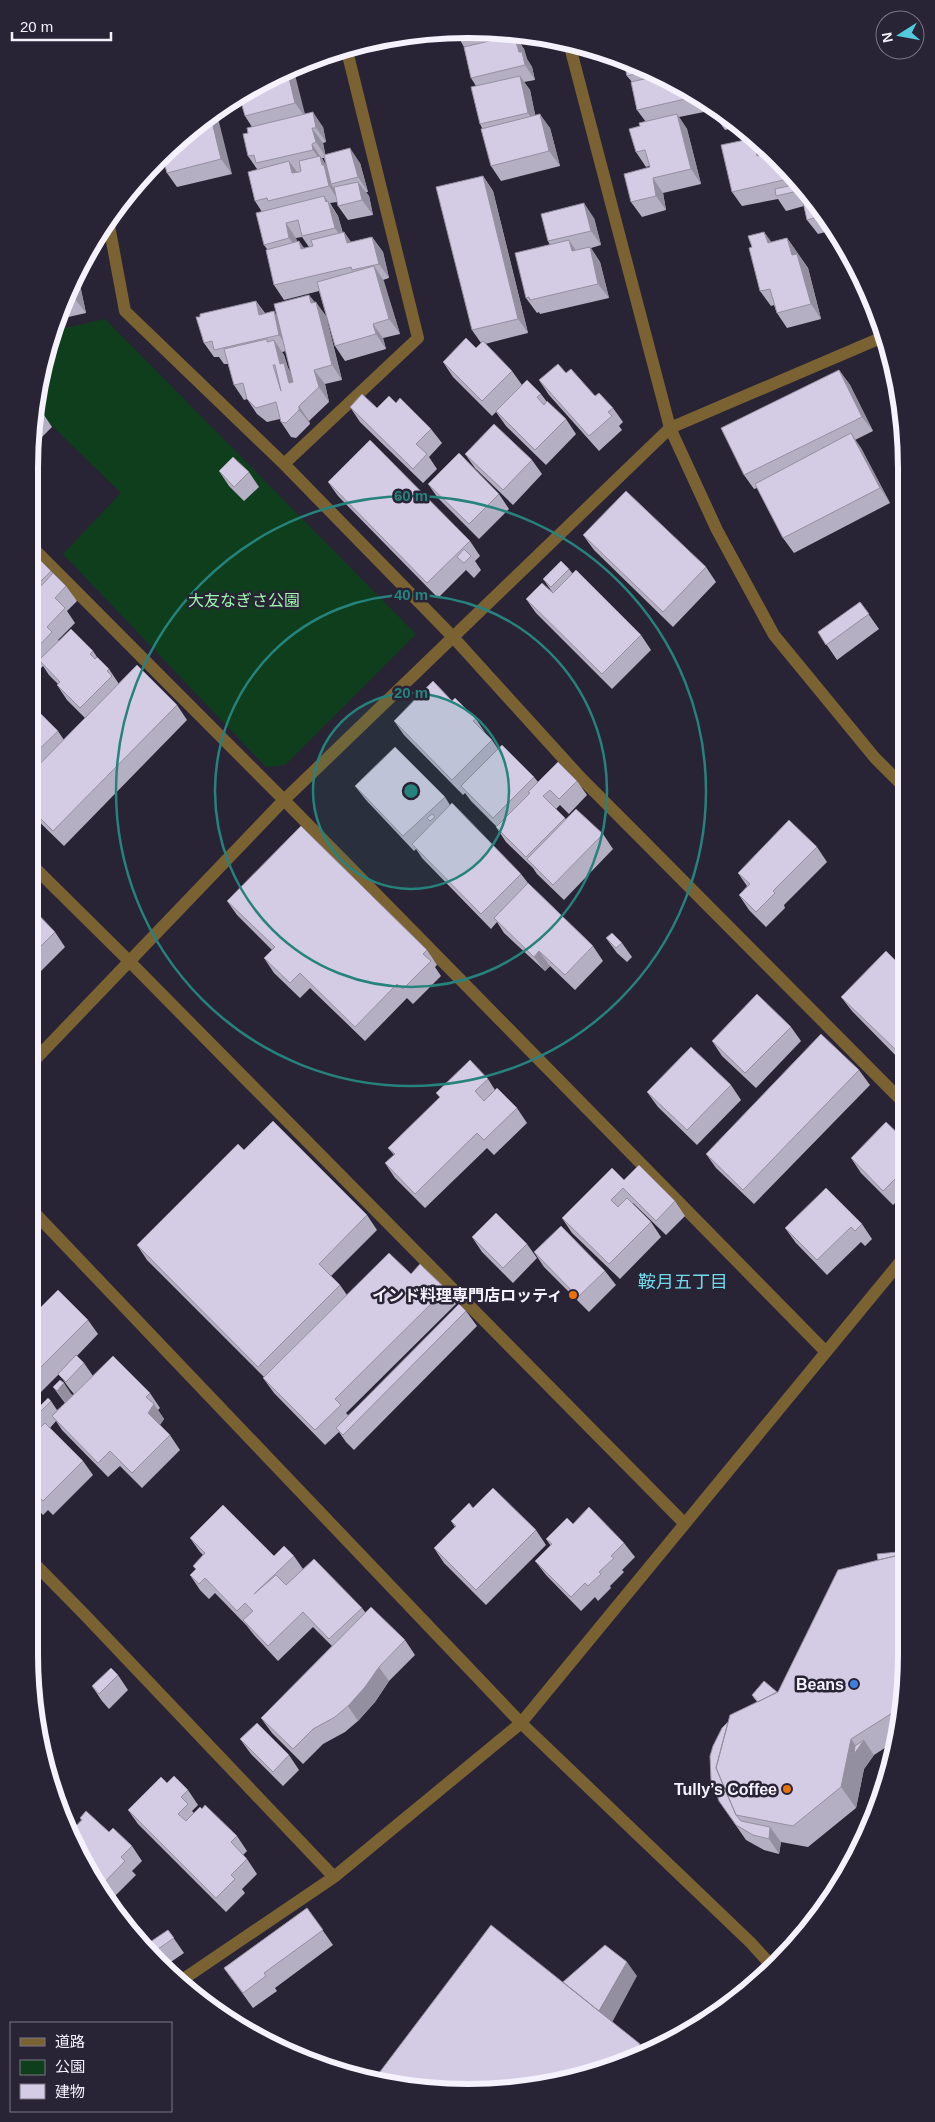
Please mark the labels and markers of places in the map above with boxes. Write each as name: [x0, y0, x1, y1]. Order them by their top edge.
centre of rings: [402, 782, 420, 800]
place label: インド料理専門店ロッティ: [372, 1286, 563, 1304]
marker: インド料理専門店ロッティ: [567, 1289, 579, 1301]
place label: Beans: [796, 1676, 844, 1693]
marker: Beans: [848, 1678, 860, 1690]
place label: Tully’s Coffee: [674, 1781, 777, 1798]
marker: Tully’s Coffee: [781, 1783, 793, 1795]

